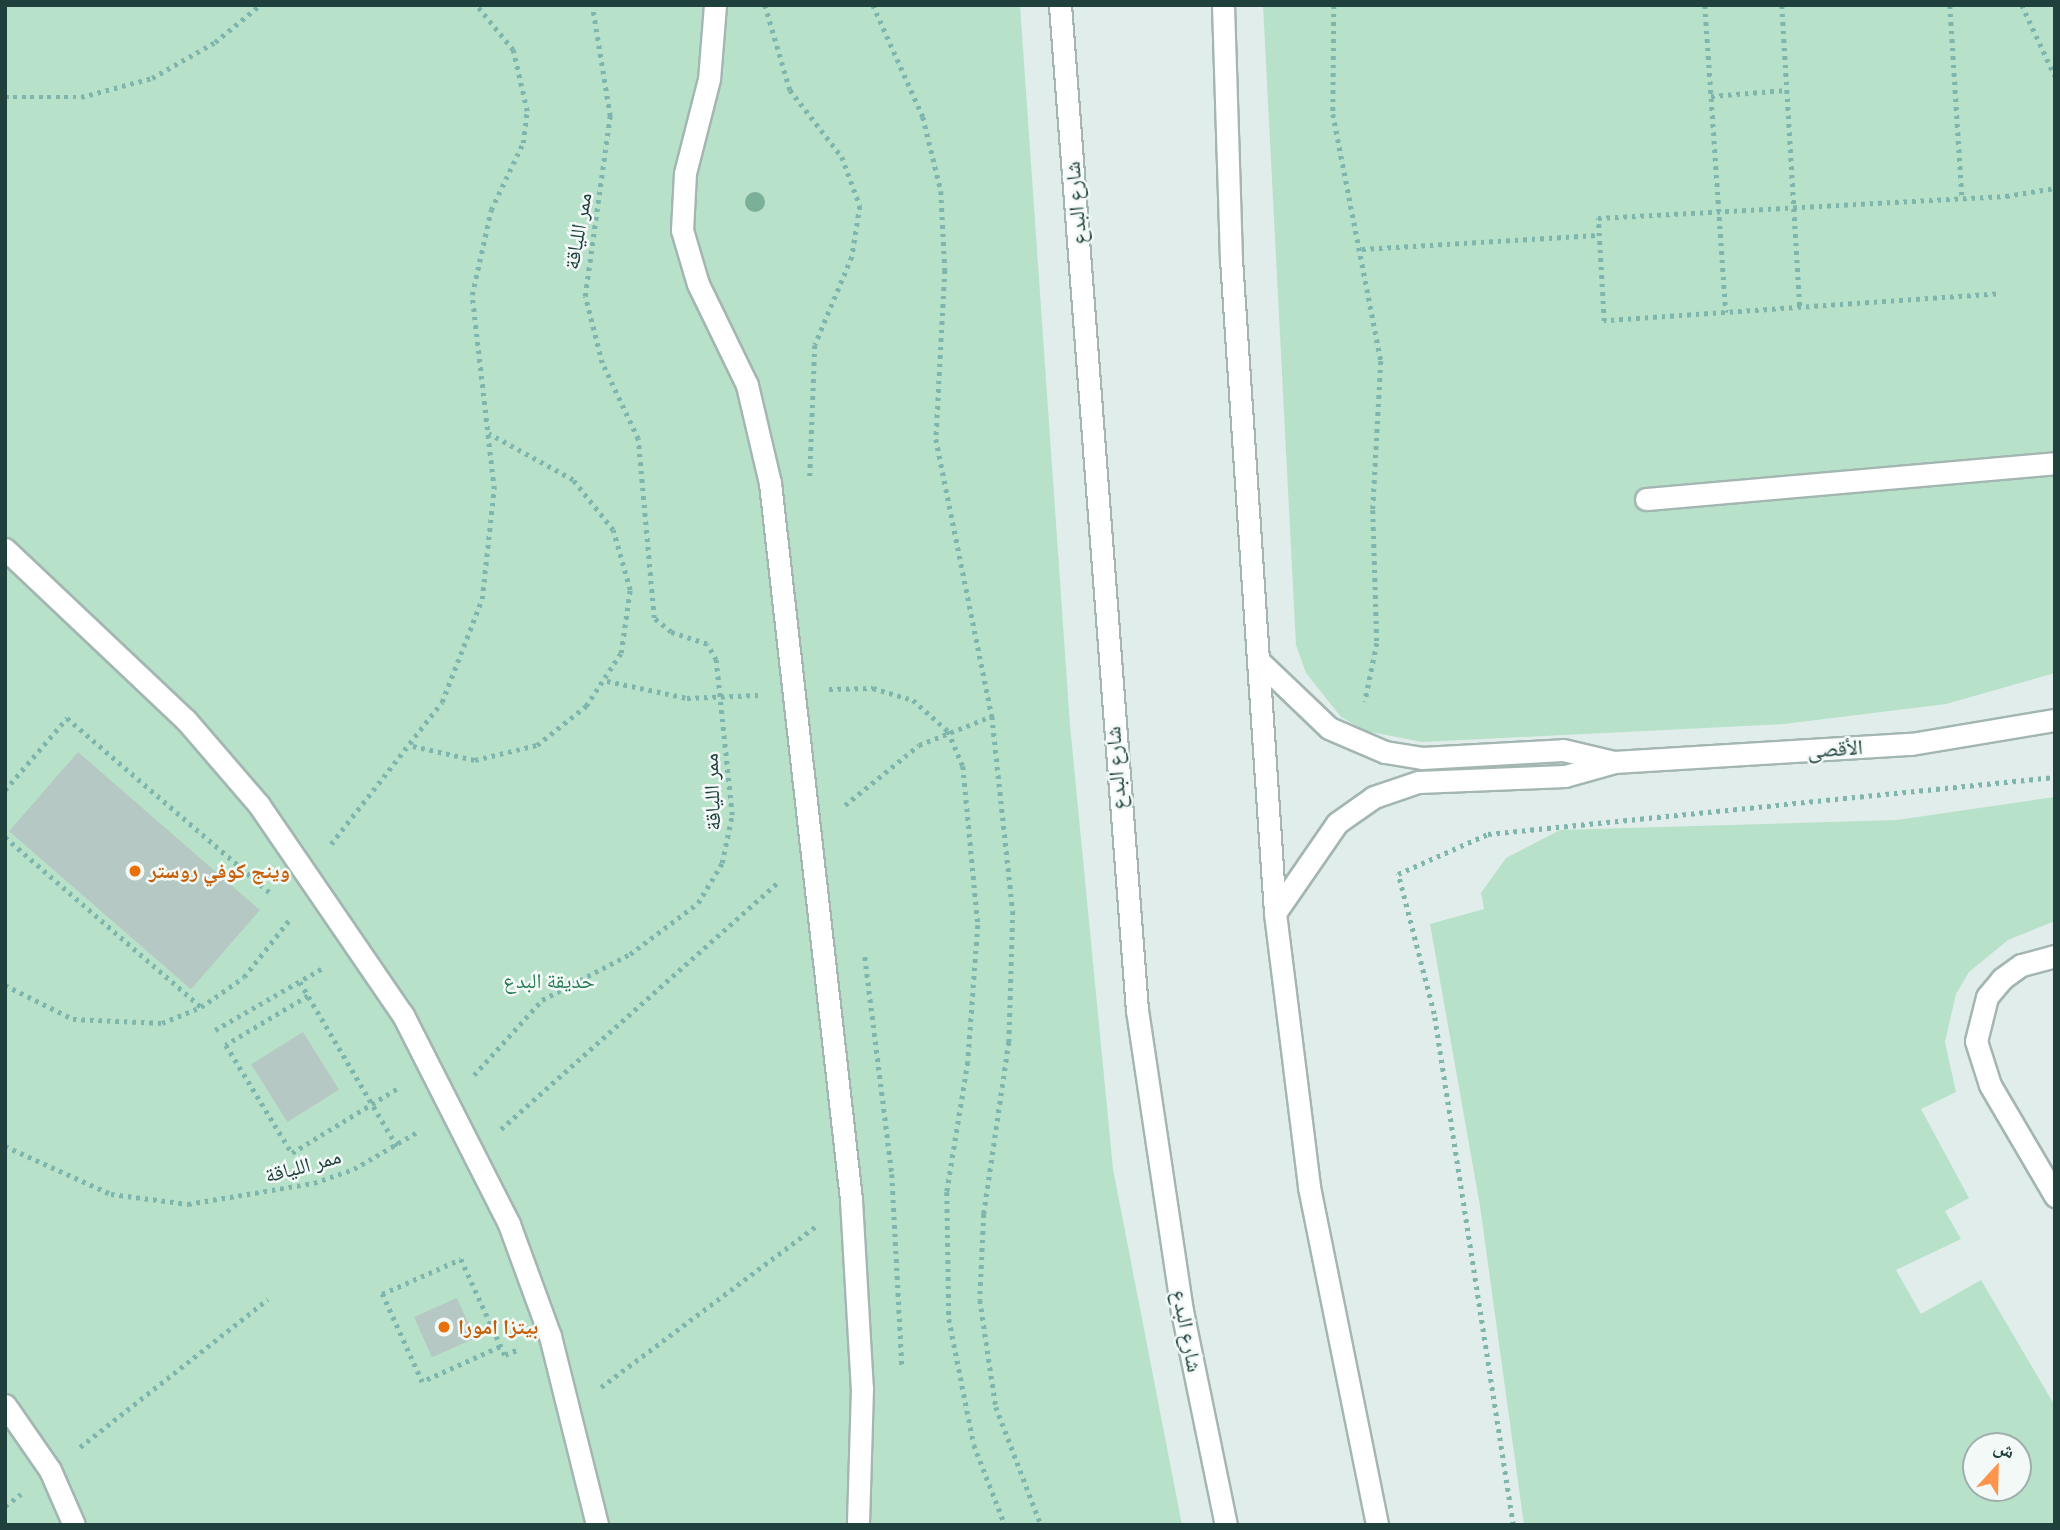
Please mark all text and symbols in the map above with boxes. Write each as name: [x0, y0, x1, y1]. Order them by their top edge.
street label: شارع البدع: [1060, 160, 1092, 246]
street label: ممر اللياقة: [559, 191, 597, 271]
street label: شارع البدع: [1101, 726, 1131, 810]
street label: الأقصى: [1806, 734, 1864, 764]
street label: ممر اللياقة: [698, 753, 726, 831]
place label: وينج كوفي روستر: [149, 858, 290, 884]
marker: وينج كوفي روستر: [127, 863, 143, 879]
park label: حديقة البدع: [503, 968, 595, 994]
street label: ممر اللياقة: [262, 1144, 344, 1188]
street label: شارع البدع: [1167, 1288, 1207, 1374]
place label: بيتزا امورا: [458, 1314, 538, 1340]
marker: بيتزا امورا: [436, 1319, 452, 1335]
north arrow: [1962, 1432, 2032, 1502]
text: ش: [1991, 1434, 2018, 1463]

